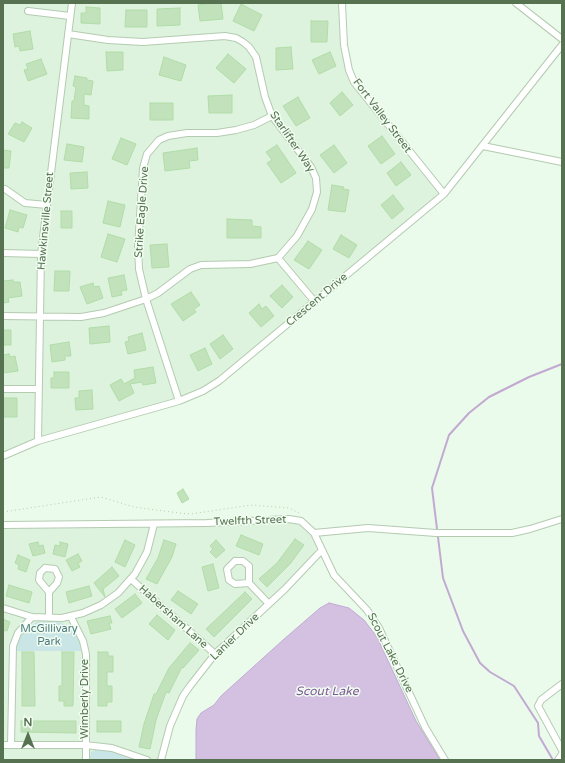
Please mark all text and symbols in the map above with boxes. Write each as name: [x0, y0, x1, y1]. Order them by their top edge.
street label: Fort Valley Street: [350, 76, 414, 156]
street label: Starlifter Way: [267, 109, 317, 175]
street label: Strike Eagle Drive: [132, 166, 152, 258]
street label: Hawkinsville Street: [35, 171, 57, 271]
street label: Crescent Drive: [284, 271, 350, 329]
street label: Twelfth Street: [213, 513, 287, 529]
street label: Habersham Lane: [136, 583, 210, 651]
street label: Lanier Drive: [208, 611, 262, 663]
street label: Scout Lake Drive: [364, 611, 416, 695]
park label: McGillivary Park: [20, 622, 78, 648]
street label: Wimberly Drive: [78, 659, 92, 739]
water label: Scout Lake: [296, 685, 358, 699]
north arrow: [8, 715, 48, 755]
text: N: [24, 716, 32, 729]

